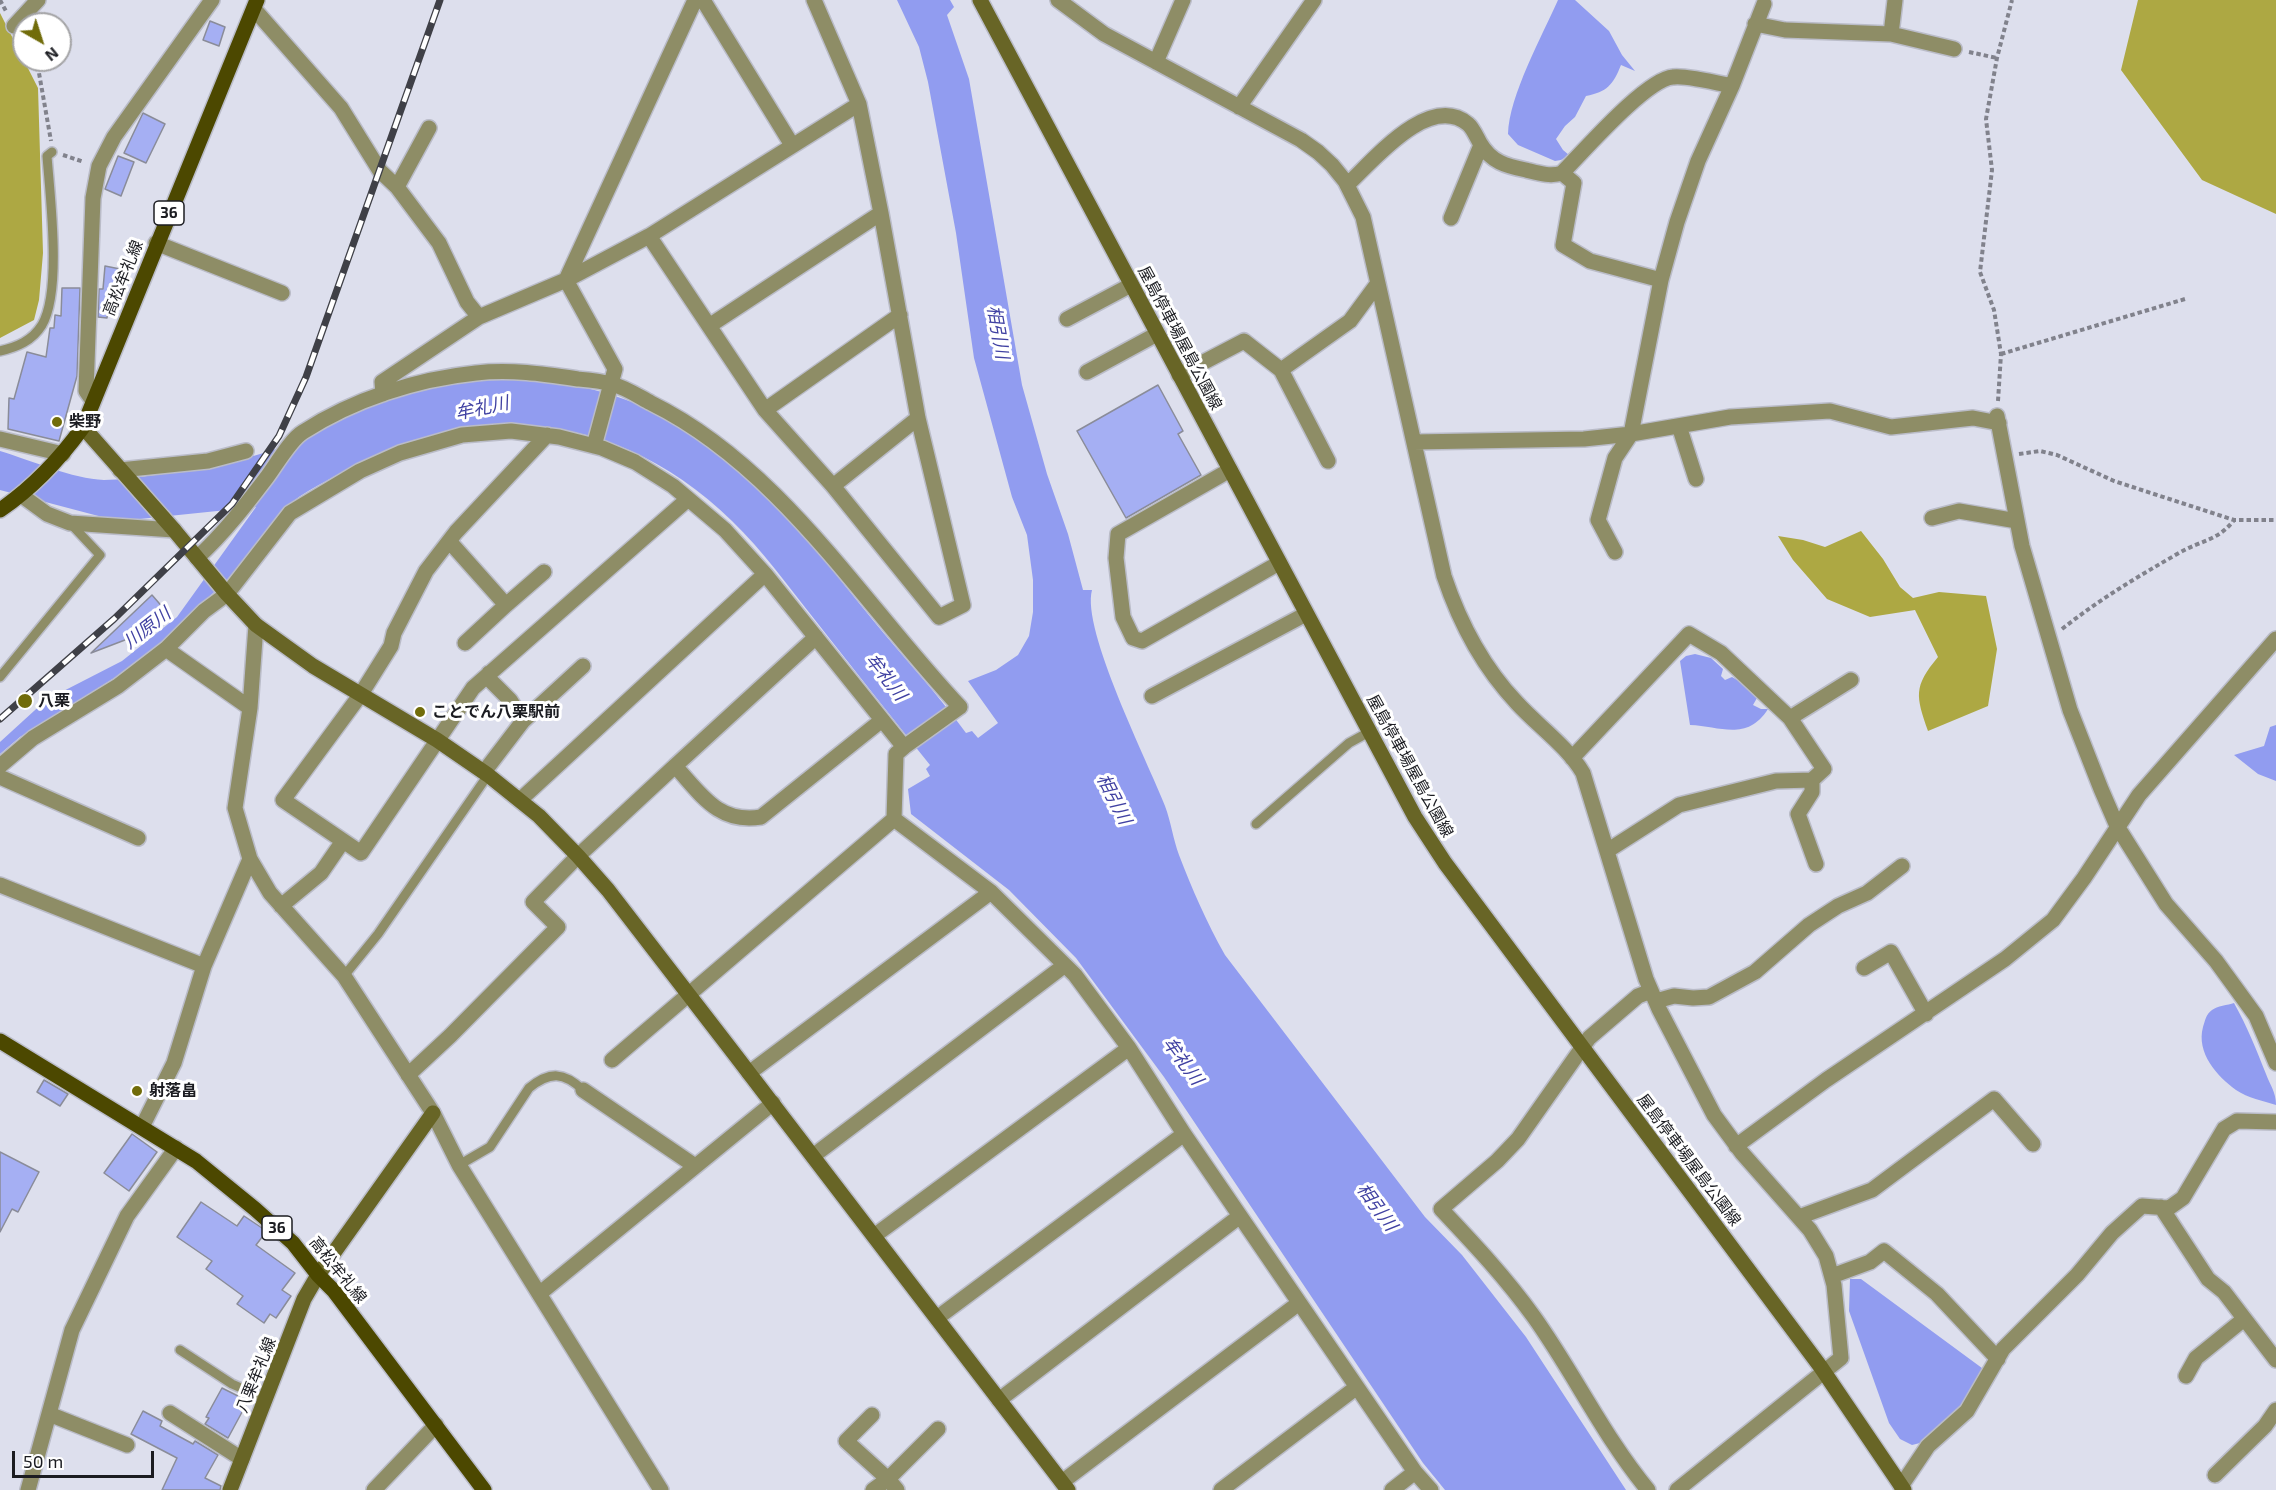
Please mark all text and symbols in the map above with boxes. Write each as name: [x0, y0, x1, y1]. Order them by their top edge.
north arrow: [12, 12, 72, 72]
text: N: [42, 44, 63, 66]
road number: 36: [154, 201, 184, 225]
street label: 高松牟礼線: [99, 237, 147, 319]
street label: 屋島停車場屋島公園線: [1134, 263, 1226, 413]
water label: 相引川: [983, 304, 1013, 360]
water label: 牟礼川: [453, 392, 511, 424]
place label: 柴野: [69, 412, 101, 432]
marker: 柴野: [50, 415, 64, 429]
water label: 川原川: [119, 603, 175, 653]
water label: 牟礼川: [861, 649, 911, 705]
place label: 八栗: [38, 691, 70, 711]
street label: 屋島停車場屋島公園線: [1363, 691, 1457, 841]
marker: 八栗: [16, 692, 34, 710]
place label: ことでん八栗駅前: [432, 702, 560, 722]
marker: ことでん八栗駅前: [413, 705, 427, 719]
water label: 相引川: [1092, 770, 1136, 828]
water label: 牟礼川: [1158, 1033, 1208, 1089]
place label: 射落畠: [149, 1081, 197, 1101]
marker: 射落畠: [130, 1084, 144, 1098]
street label: 屋島停車場屋島公園線: [1633, 1090, 1745, 1230]
water label: 相引川: [1352, 1179, 1402, 1235]
road number: 36: [262, 1216, 292, 1240]
street label: 高松牟礼線: [305, 1233, 371, 1307]
street label: 八栗牟礼線: [232, 1334, 280, 1416]
scale bar: [15, 1439, 158, 1477]
text: 50 m: [23, 1450, 63, 1472]

